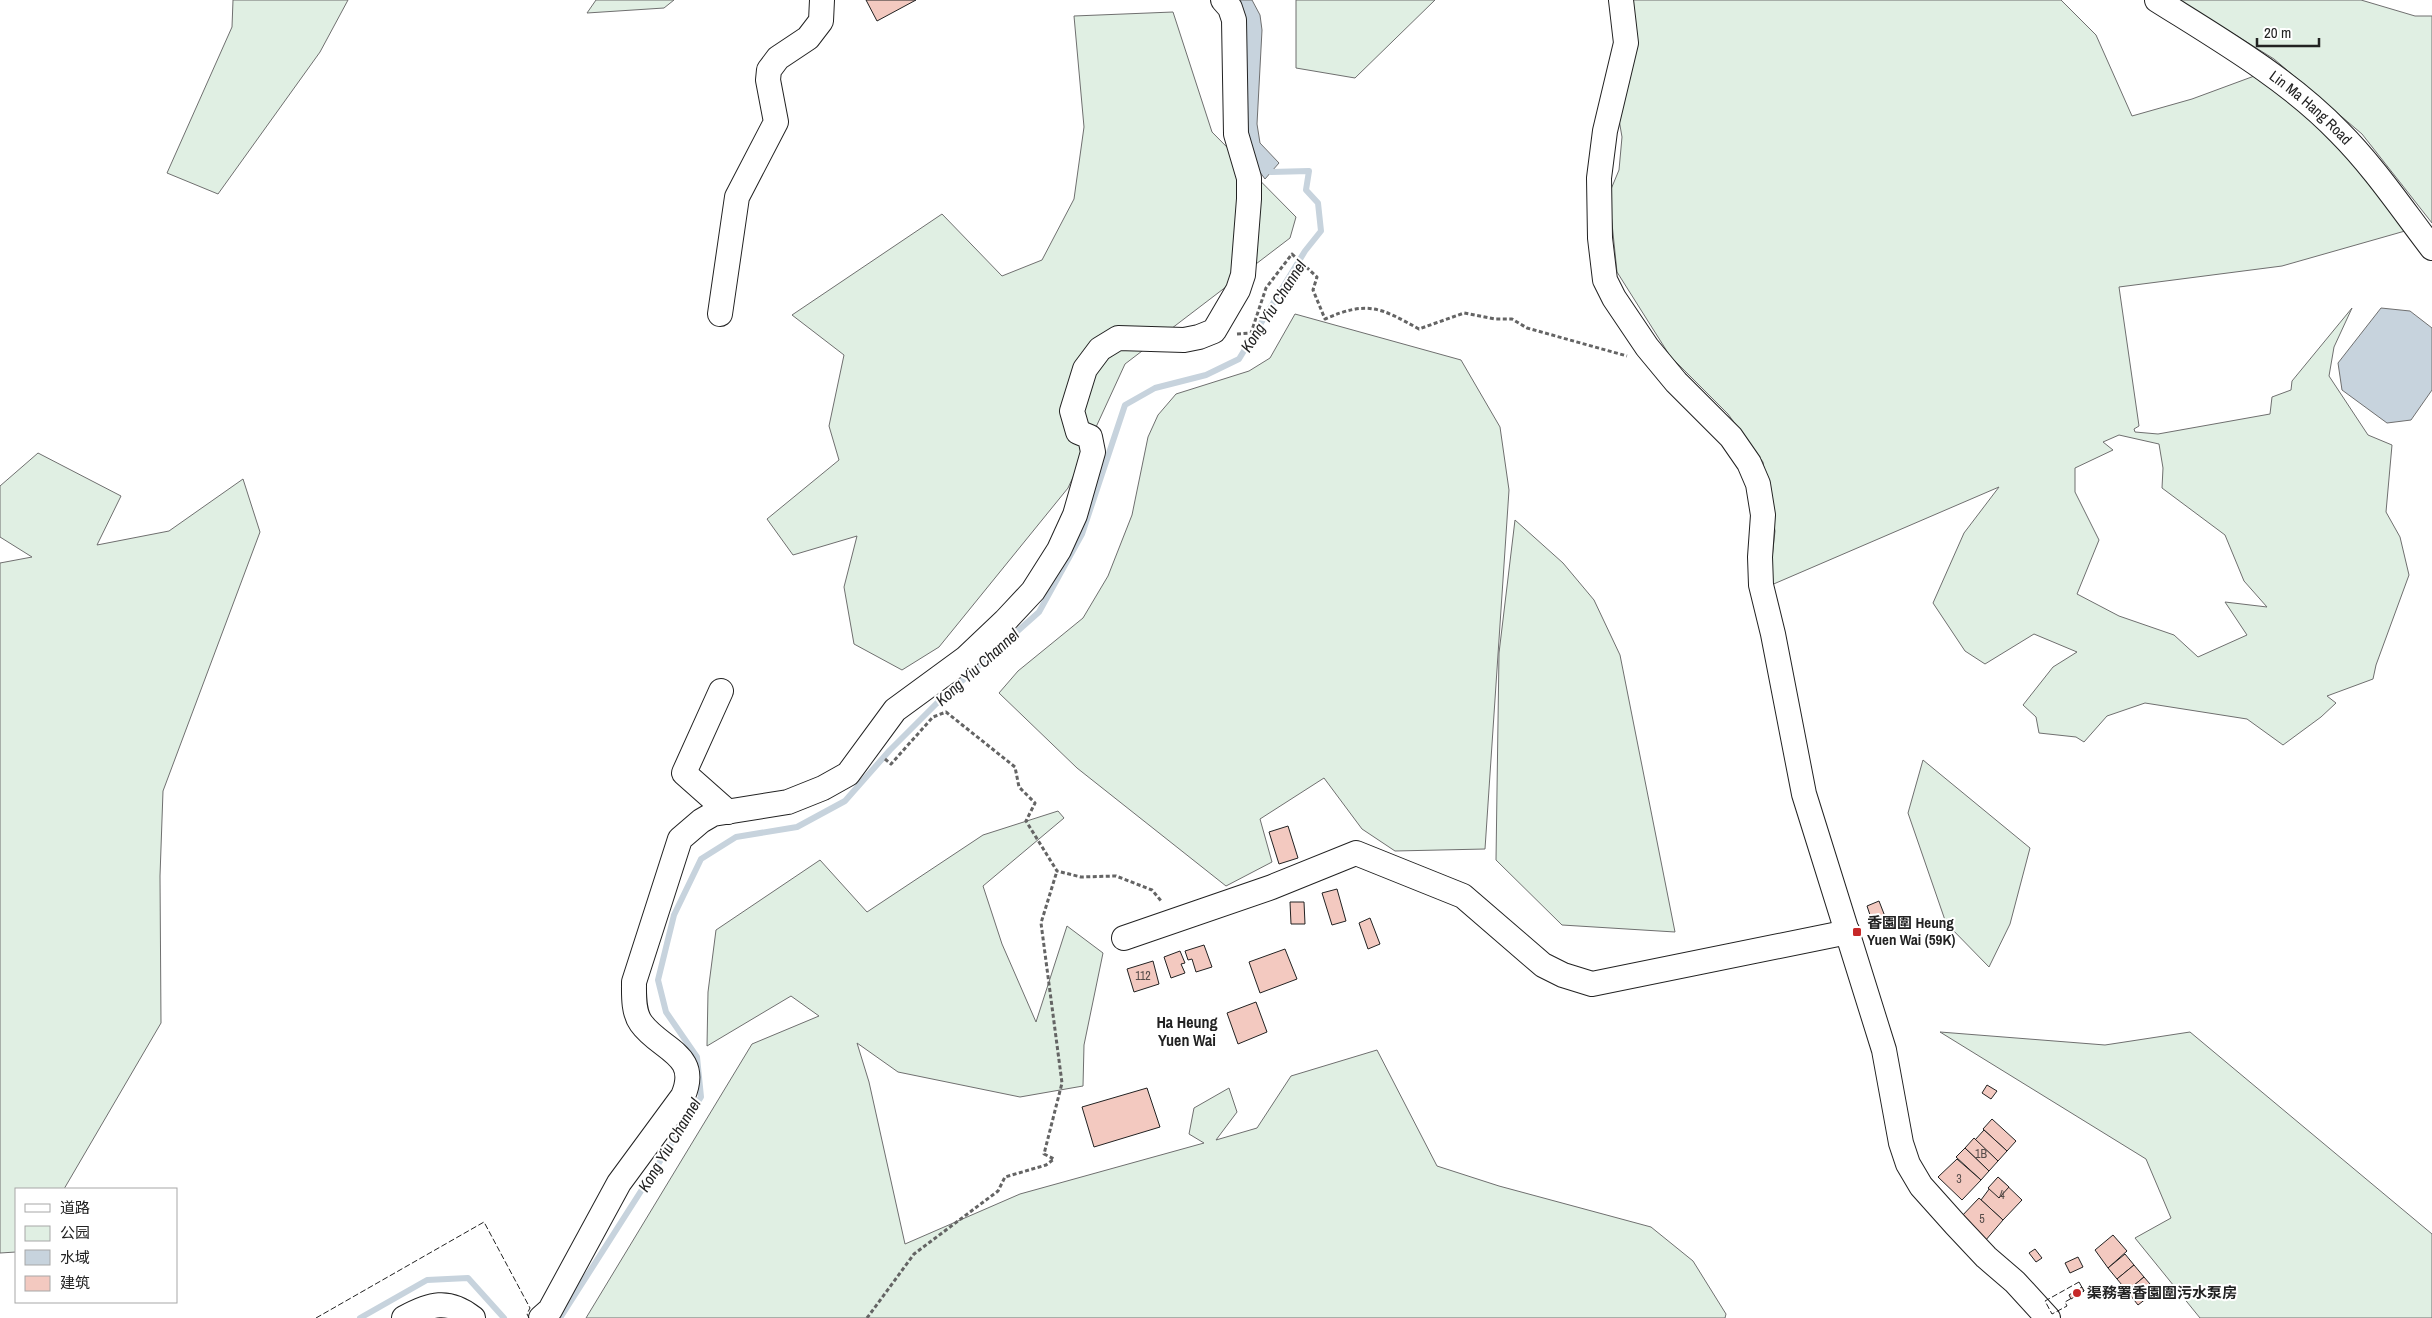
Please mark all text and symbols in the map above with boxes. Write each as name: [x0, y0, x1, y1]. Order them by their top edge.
scale bar: [2257, 15, 2320, 47]
text: 20 m: [2264, 22, 2291, 43]
street label: Lin Ma Hang Road: [2265, 65, 2357, 149]
water label: Kong Yiu Channel: [1235, 255, 1312, 356]
water label: Kong Yiu Channel: [930, 623, 1024, 711]
place label: 香園圍 Heung Yuen Wai (59K): [1867, 912, 1955, 950]
marker: 香園圍 Heung Yuen Wai (59K): [1851, 926, 1863, 938]
house number: 112: [1135, 968, 1151, 984]
district label: Ha Heung Yuen Wai: [1156, 1011, 1218, 1051]
water label: Kong Yiu Channel: [632, 1093, 706, 1196]
house number: 1B: [1975, 1146, 1987, 1162]
house number: 3: [1956, 1171, 1962, 1187]
house number: 4: [1999, 1187, 2005, 1203]
legend: [15, 1188, 178, 1303]
text: 道路: [60, 1197, 90, 1218]
house number: 5: [1979, 1211, 1985, 1227]
text: 公园: [60, 1222, 90, 1243]
text: 水域: [60, 1247, 90, 1268]
text: 建筑: [60, 1272, 90, 1293]
place label: 渠務署香園圍污水泵房: [2087, 1282, 2237, 1303]
marker: 渠務署香園圍污水泵房: [2071, 1287, 2083, 1299]

